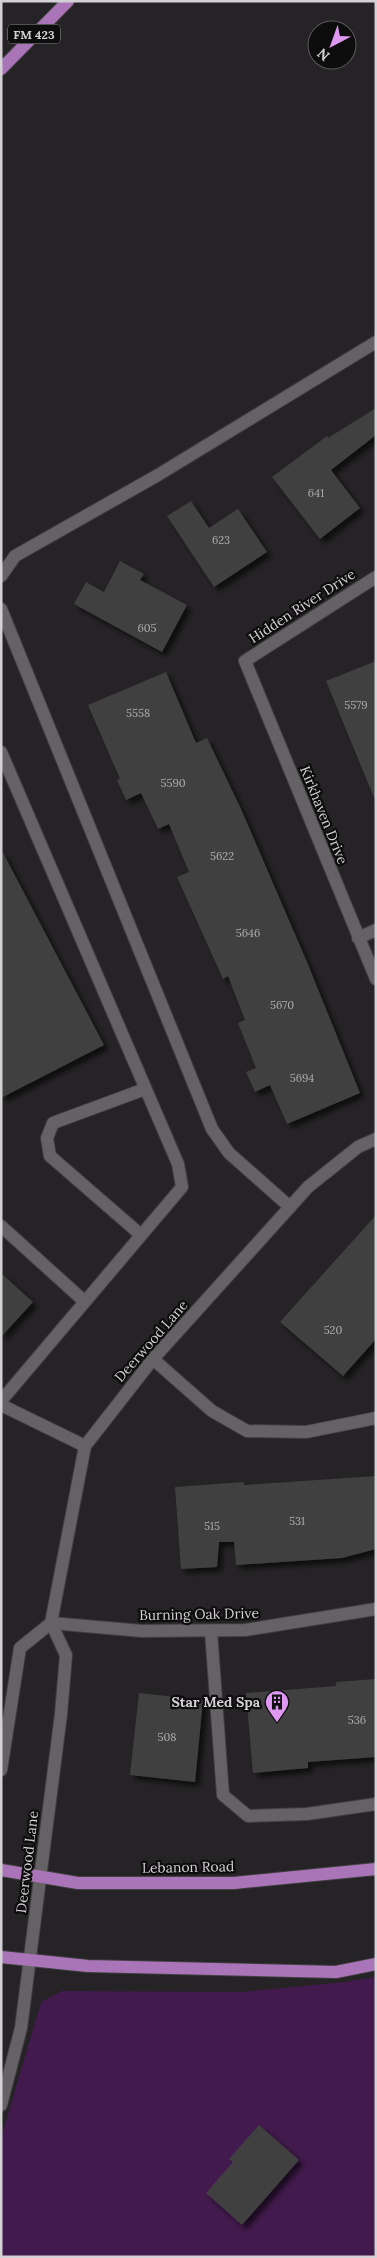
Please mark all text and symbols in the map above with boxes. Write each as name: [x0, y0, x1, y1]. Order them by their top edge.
north arrow: [307, 20, 357, 70]
road number: FM 423: [8, 24, 60, 44]
text: N: [313, 44, 333, 65]
house number: 641: [308, 486, 324, 500]
house number: 623: [212, 533, 230, 547]
street label: Hidden River Drive: [245, 565, 359, 647]
house number: 605: [137, 621, 157, 635]
house number: 5579: [344, 698, 368, 712]
house number: 5558: [126, 706, 150, 720]
street label: Kirkhaven Drive: [296, 763, 352, 867]
house number: 5590: [160, 776, 186, 790]
house number: 5622: [210, 849, 234, 863]
house number: 5646: [236, 926, 260, 940]
house number: 5670: [270, 998, 294, 1012]
house number: 5694: [290, 1071, 314, 1085]
street label: Deerwood Lane: [110, 1296, 192, 1386]
house number: 520: [324, 1323, 343, 1337]
house number: 531: [289, 1514, 305, 1528]
house number: 515: [204, 1519, 220, 1533]
street label: Burning Oak Drive: [139, 1604, 260, 1624]
building icon: Star Med Spa: [264, 1689, 290, 1723]
place label: Star Med Spa: [171, 1693, 261, 1711]
house number: 536: [348, 1713, 366, 1727]
house number: 508: [157, 1730, 177, 1744]
street label: Deerwood Lane: [12, 1809, 42, 1914]
street label: Lebanon Road: [142, 1857, 234, 1877]

